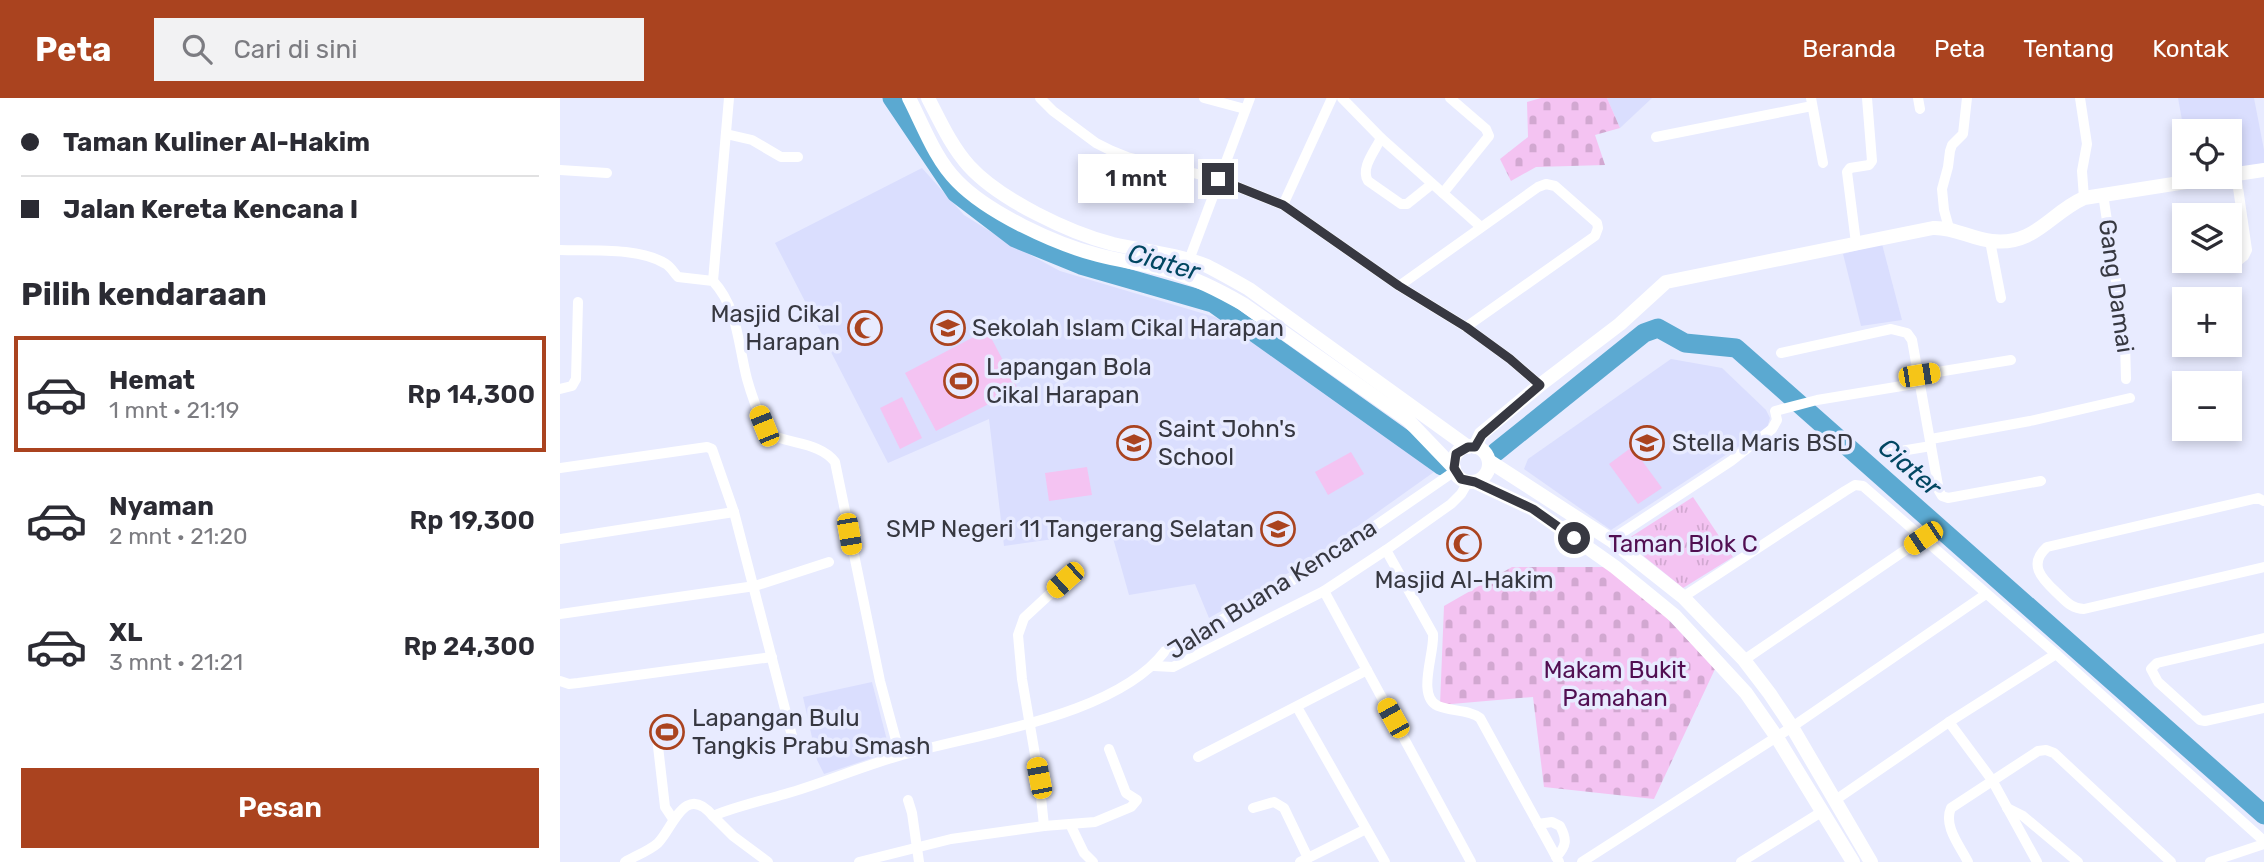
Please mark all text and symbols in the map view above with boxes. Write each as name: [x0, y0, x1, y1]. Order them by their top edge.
search box: [154, 18, 644, 81]
text: Peta: [35, 30, 112, 69]
icon: search: [178, 30, 216, 68]
text: Cari di sini: [234, 34, 357, 65]
text: Beranda: [1802, 35, 1896, 63]
text: Peta: [1934, 35, 1985, 63]
text: Tentang: [2023, 35, 2114, 63]
text: Kontak: [2152, 35, 2229, 63]
map controls: [2172, 119, 2242, 441]
button: locate: [2172, 119, 2242, 189]
text: Taman Kuliner Al-Hakim: [63, 127, 370, 158]
callout: 1 mnt: [1078, 154, 1194, 204]
route end: [1202, 163, 1234, 195]
text: 1 mnt: [1105, 164, 1167, 192]
text: Jalan Kereta Kencana I: [63, 194, 358, 225]
button: layers: [2172, 203, 2242, 273]
street label: Gang Damai: [2093, 217, 2139, 355]
water label: Ciater: [1124, 237, 1204, 288]
text: Pilih kendaraan: [21, 275, 267, 313]
button: +: [2172, 287, 2242, 357]
place label: Masjid Cikal Harapan: [710, 300, 840, 356]
mosque icon: Masjid Cikal Harapan: [846, 309, 884, 347]
school or university icon: Sekolah Islam Cikal Harapan: [929, 309, 967, 347]
place label: Sekolah Islam Cikal Harapan: [972, 314, 1284, 342]
place label: Lapangan Bola Cikal Harapan: [986, 353, 1152, 409]
car: [1897, 361, 1942, 389]
sports icon: Lapangan Bola Cikal Harapan: [942, 362, 980, 400]
icon: car: [25, 363, 88, 426]
text: Hemat: [109, 365, 195, 396]
button: −: [2172, 371, 2242, 441]
text: Rp 14,300: [407, 379, 535, 410]
text: 1 mnt · 21:19: [109, 396, 239, 424]
car: [747, 403, 782, 449]
place label: Saint John's School: [1158, 415, 1296, 471]
school or university icon: Saint John's School: [1115, 424, 1153, 462]
school or university icon: Stella Maris BSD: [1628, 424, 1666, 462]
place label: Stella Maris BSD: [1672, 429, 1853, 457]
water label: Ciater: [1872, 432, 1948, 504]
icon: car: [25, 489, 88, 552]
text: Nyaman: [109, 491, 214, 522]
text: Rp 19,300: [409, 505, 535, 536]
school or university icon: SMP Negeri 11 Tangerang Selatan: [1259, 510, 1297, 548]
car: [836, 511, 863, 557]
street label: Jalan Buana Kencana: [1162, 513, 1382, 665]
place label: SMP Negeri 11 Tangerang Selatan: [886, 515, 1254, 543]
car: [1900, 518, 1947, 558]
text: 2 mnt · 21:20: [109, 522, 248, 550]
route start: [1558, 522, 1590, 554]
mosque icon: Masjid Al-Hakim: [1445, 525, 1483, 563]
park label: Taman Blok C: [1608, 530, 1758, 558]
car: [1043, 558, 1088, 602]
place label: Masjid Al-Hakim: [1374, 566, 1554, 594]
icon: car: [25, 615, 88, 678]
text: XL: [109, 617, 142, 648]
text: Rp 24,300: [403, 631, 535, 662]
text: 3 mnt · 21:21: [109, 648, 243, 676]
park label: Makam Bukit Pamahan: [1544, 656, 1686, 712]
car: [1374, 695, 1413, 741]
place label: Lapangan Bulu Tangkis Prabu Smash: [692, 704, 931, 760]
sports icon: Lapangan Bulu Tangkis Prabu Smash: [648, 713, 686, 751]
car: [1025, 755, 1054, 801]
button: Pesan: [21, 768, 539, 848]

